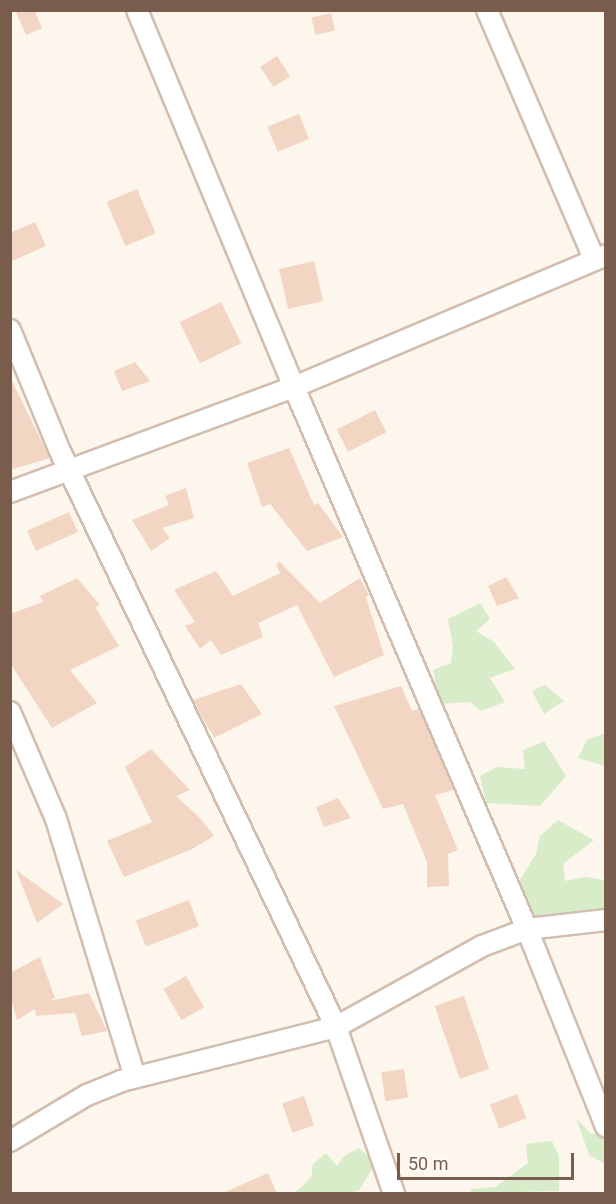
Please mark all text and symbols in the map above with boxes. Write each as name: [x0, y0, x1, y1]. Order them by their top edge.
scale bar: [400, 1141, 577, 1179]
text: 50 m: [408, 1153, 448, 1174]

